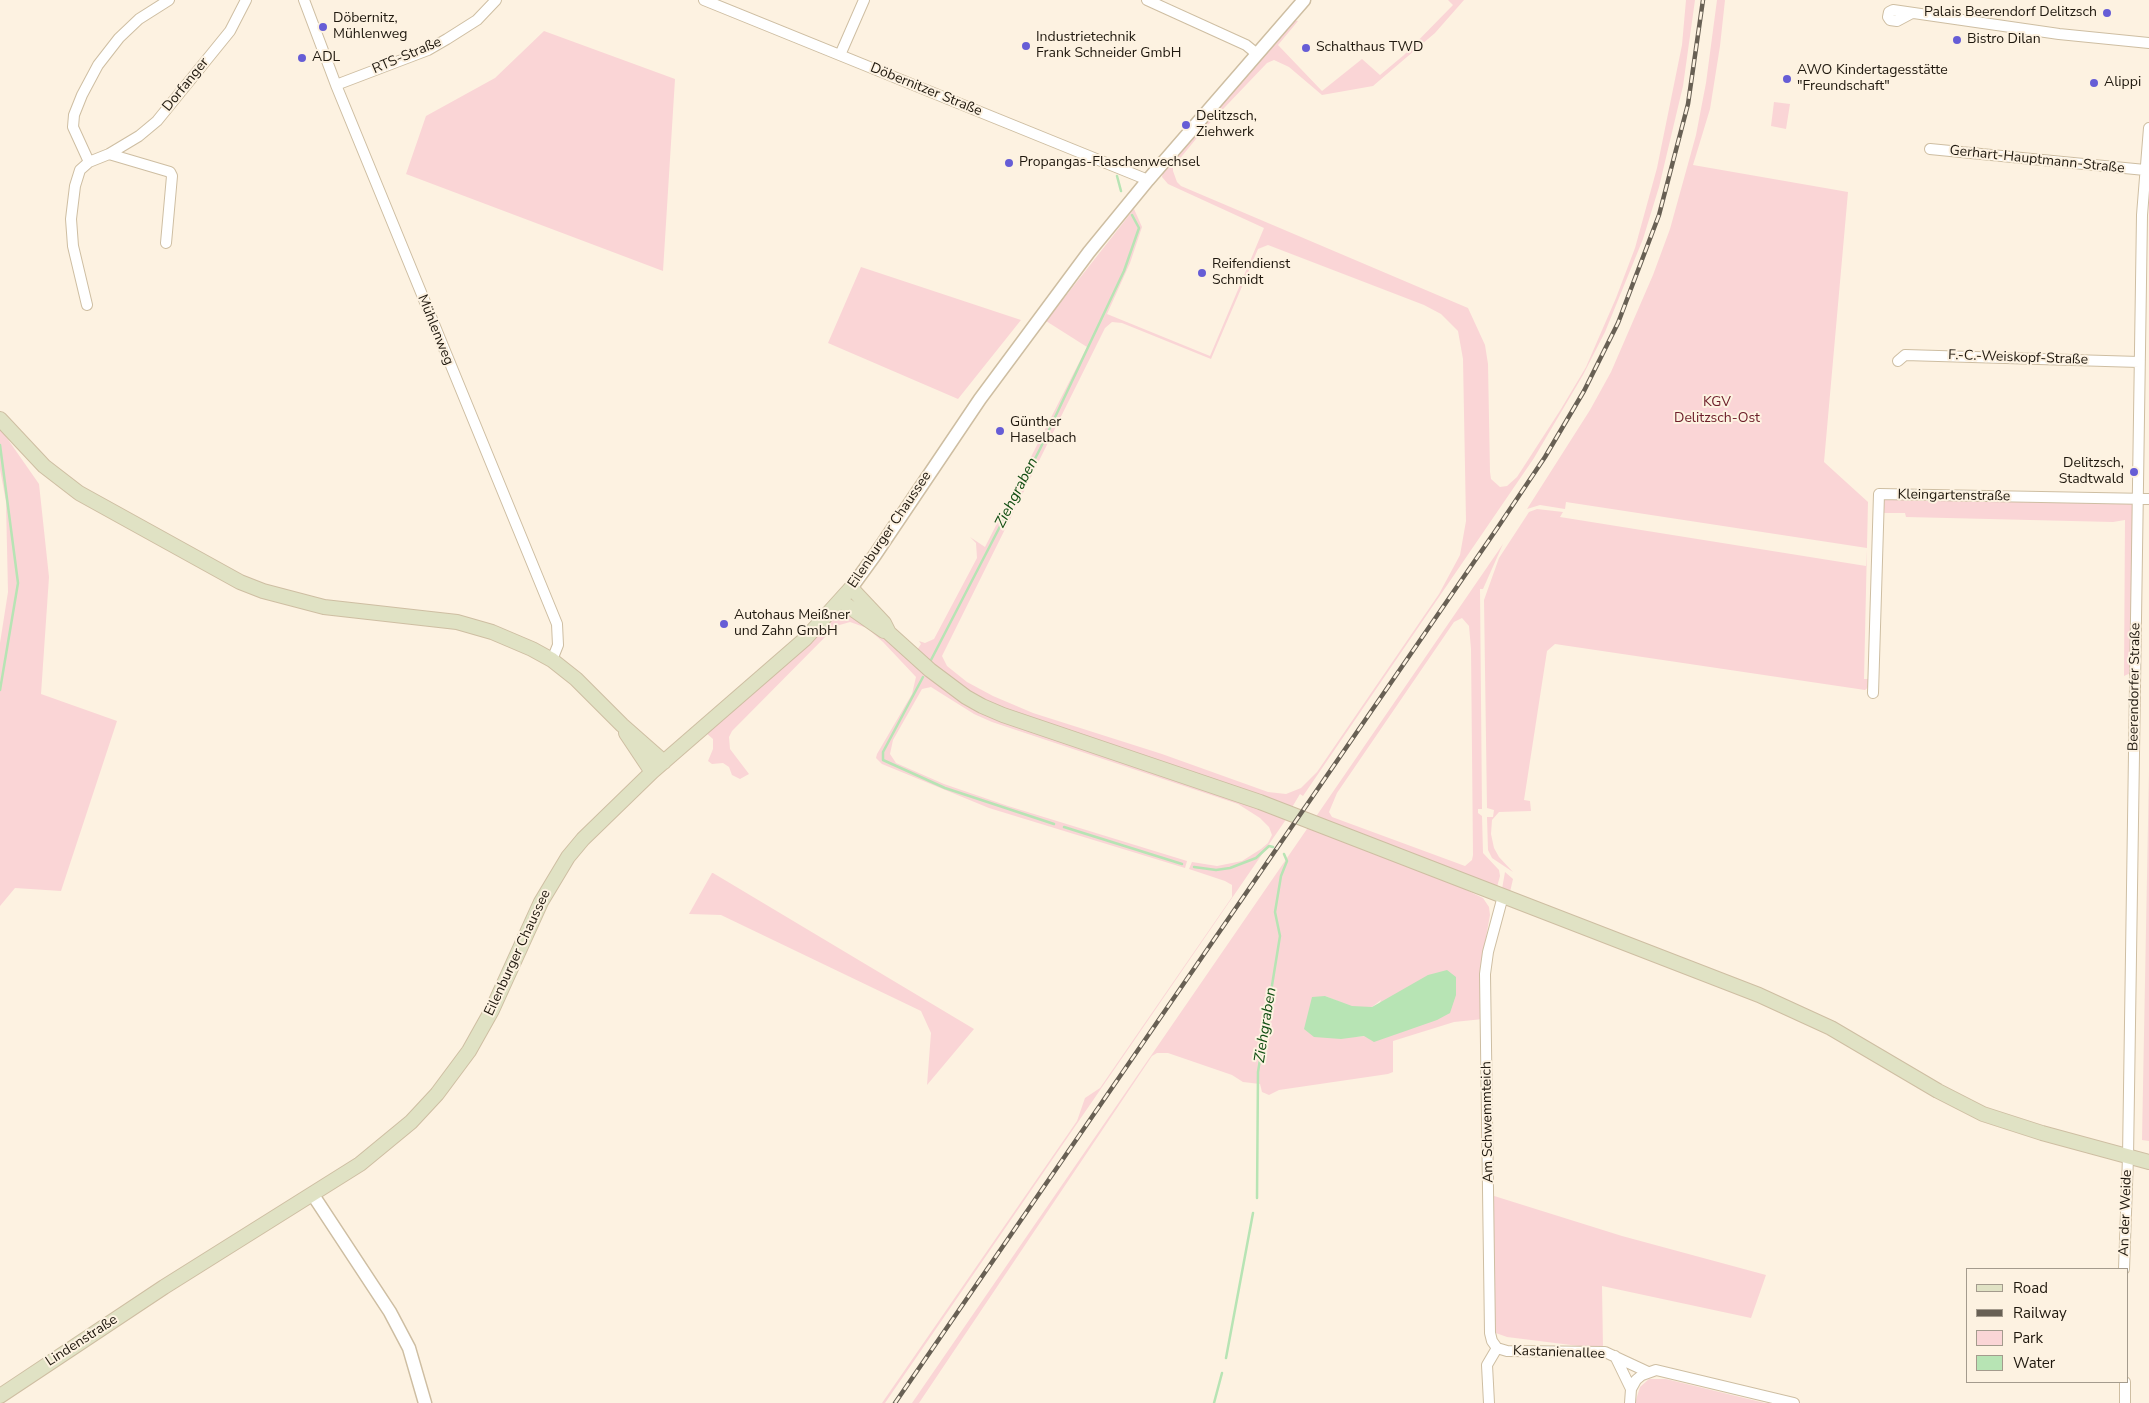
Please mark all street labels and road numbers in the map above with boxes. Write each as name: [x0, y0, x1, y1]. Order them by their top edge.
street label: RTS-Straße: [370, 34, 444, 78]
street label: Dorfanger: [159, 55, 213, 115]
street label: Döbernitzer Straße: [868, 60, 984, 120]
street label: Gerhart-Hauptmann-Straße: [1949, 142, 2125, 178]
street label: Mühlenweg: [413, 292, 457, 368]
street label: F.-C.-Weiskopf-Straße: [1948, 347, 2088, 369]
street label: Eilenburger Chaussee: [845, 468, 935, 592]
street label: Kleingartenstraße: [1898, 487, 2010, 505]
street label: Beerendorfer Straße: [2125, 623, 2145, 751]
street label: Eilenburger Chaussee: [481, 887, 555, 1019]
street label: Am Schwemmteich: [1479, 1061, 1497, 1183]
street label: An der Weide: [2116, 1169, 2136, 1257]
street label: Lindenstraße: [43, 1312, 121, 1370]
street label: Kastanienallee: [1513, 1343, 1605, 1363]

